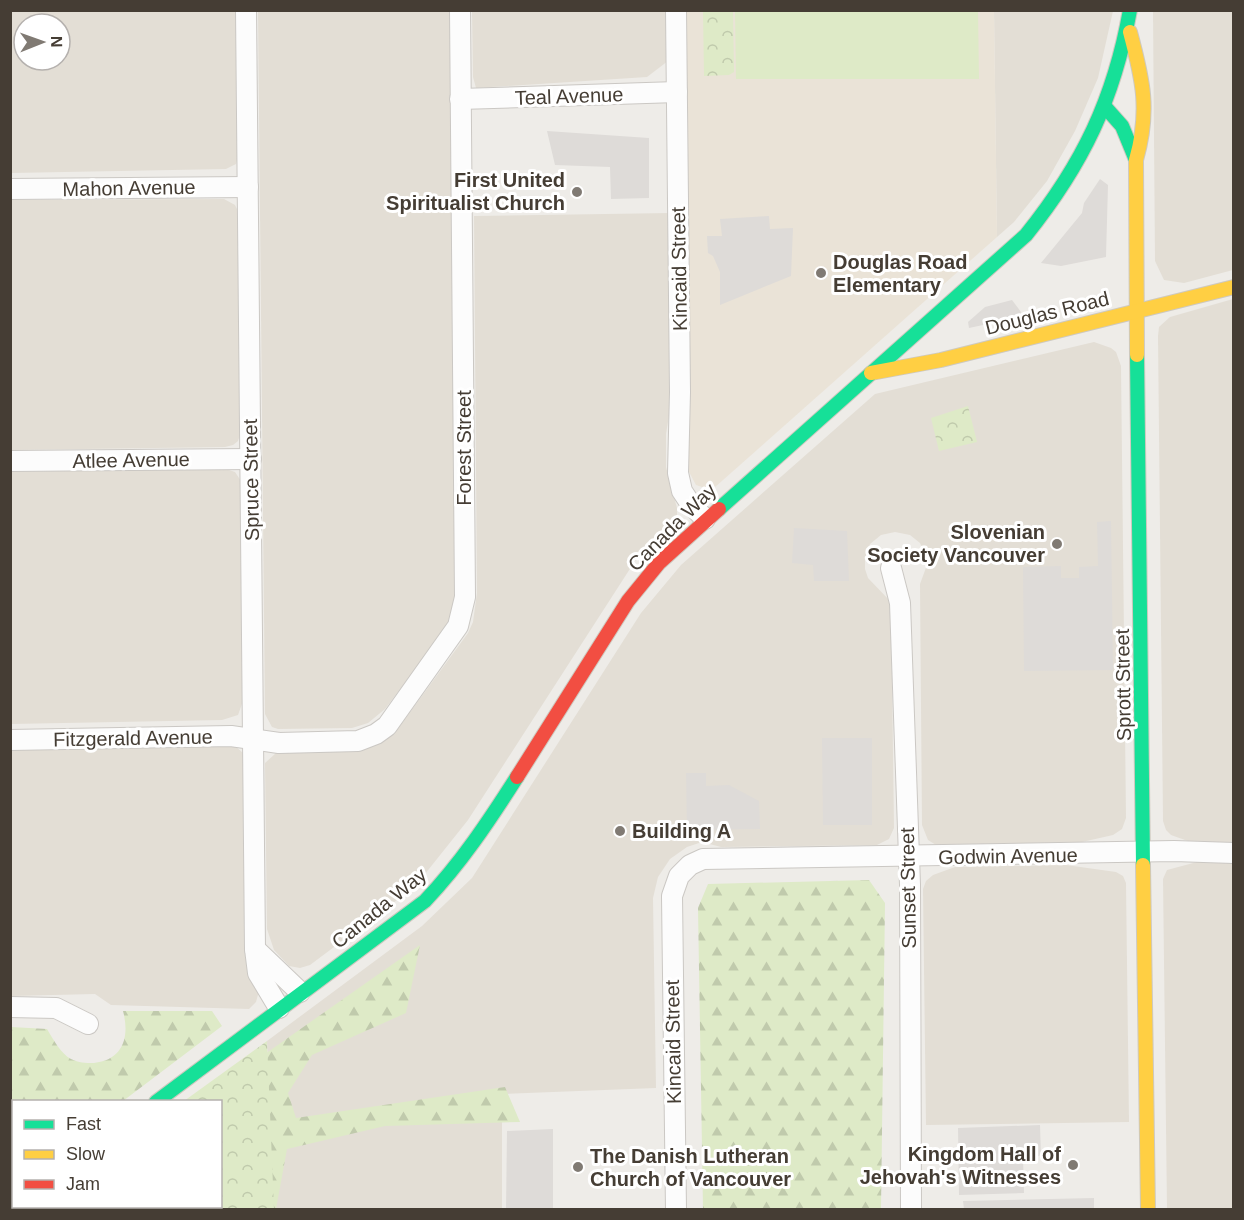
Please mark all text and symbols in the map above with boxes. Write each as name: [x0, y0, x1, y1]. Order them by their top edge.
north arrow: [12, 12, 72, 72]
text: N: [48, 36, 65, 48]
street label: Teal Avenue: [514, 83, 624, 109]
place label: First United Spiritualist Church: [386, 169, 565, 214]
street label: Mahon Avenue: [62, 176, 196, 200]
marker: First United Spiritualist Church: [570, 185, 584, 199]
street label: Kincaid Street: [667, 206, 691, 331]
place label: Douglas Road Elementary: [833, 251, 967, 296]
marker: Douglas Road Elementary: [814, 266, 828, 280]
street label: Douglas Road: [983, 287, 1111, 339]
street label: Forest Street: [453, 390, 475, 506]
street label: Spruce Street: [239, 418, 263, 541]
street label: Atlee Avenue: [72, 448, 190, 472]
street label: Canada Way: [624, 479, 720, 575]
place label: Slovenian Society Vancouver: [867, 521, 1045, 566]
marker: Slovenian Society Vancouver: [1050, 537, 1064, 551]
street label: Sprott Street: [1111, 628, 1135, 741]
street label: Fitzgerald Avenue: [53, 726, 213, 750]
place label: Building A: [632, 820, 731, 842]
marker: Building A: [613, 824, 627, 838]
street label: Sunset Street: [896, 827, 920, 949]
street label: Godwin Avenue: [938, 844, 1078, 868]
street label: Canada Way: [327, 863, 431, 953]
street label: Kincaid Street: [661, 979, 685, 1104]
legend: [12, 1100, 222, 1208]
text: Fast: [66, 1114, 101, 1134]
place label: Kingdom Hall of Jehovah's Witnesses: [860, 1143, 1061, 1188]
text: Slow: [66, 1144, 106, 1164]
place label: The Danish Lutheran Church of Vancouver: [590, 1145, 791, 1190]
marker: Kingdom Hall of Jehovah's Witnesses: [1066, 1158, 1080, 1172]
marker: The Danish Lutheran Church of Vancouver: [571, 1160, 585, 1174]
text: Jam: [66, 1174, 100, 1194]

